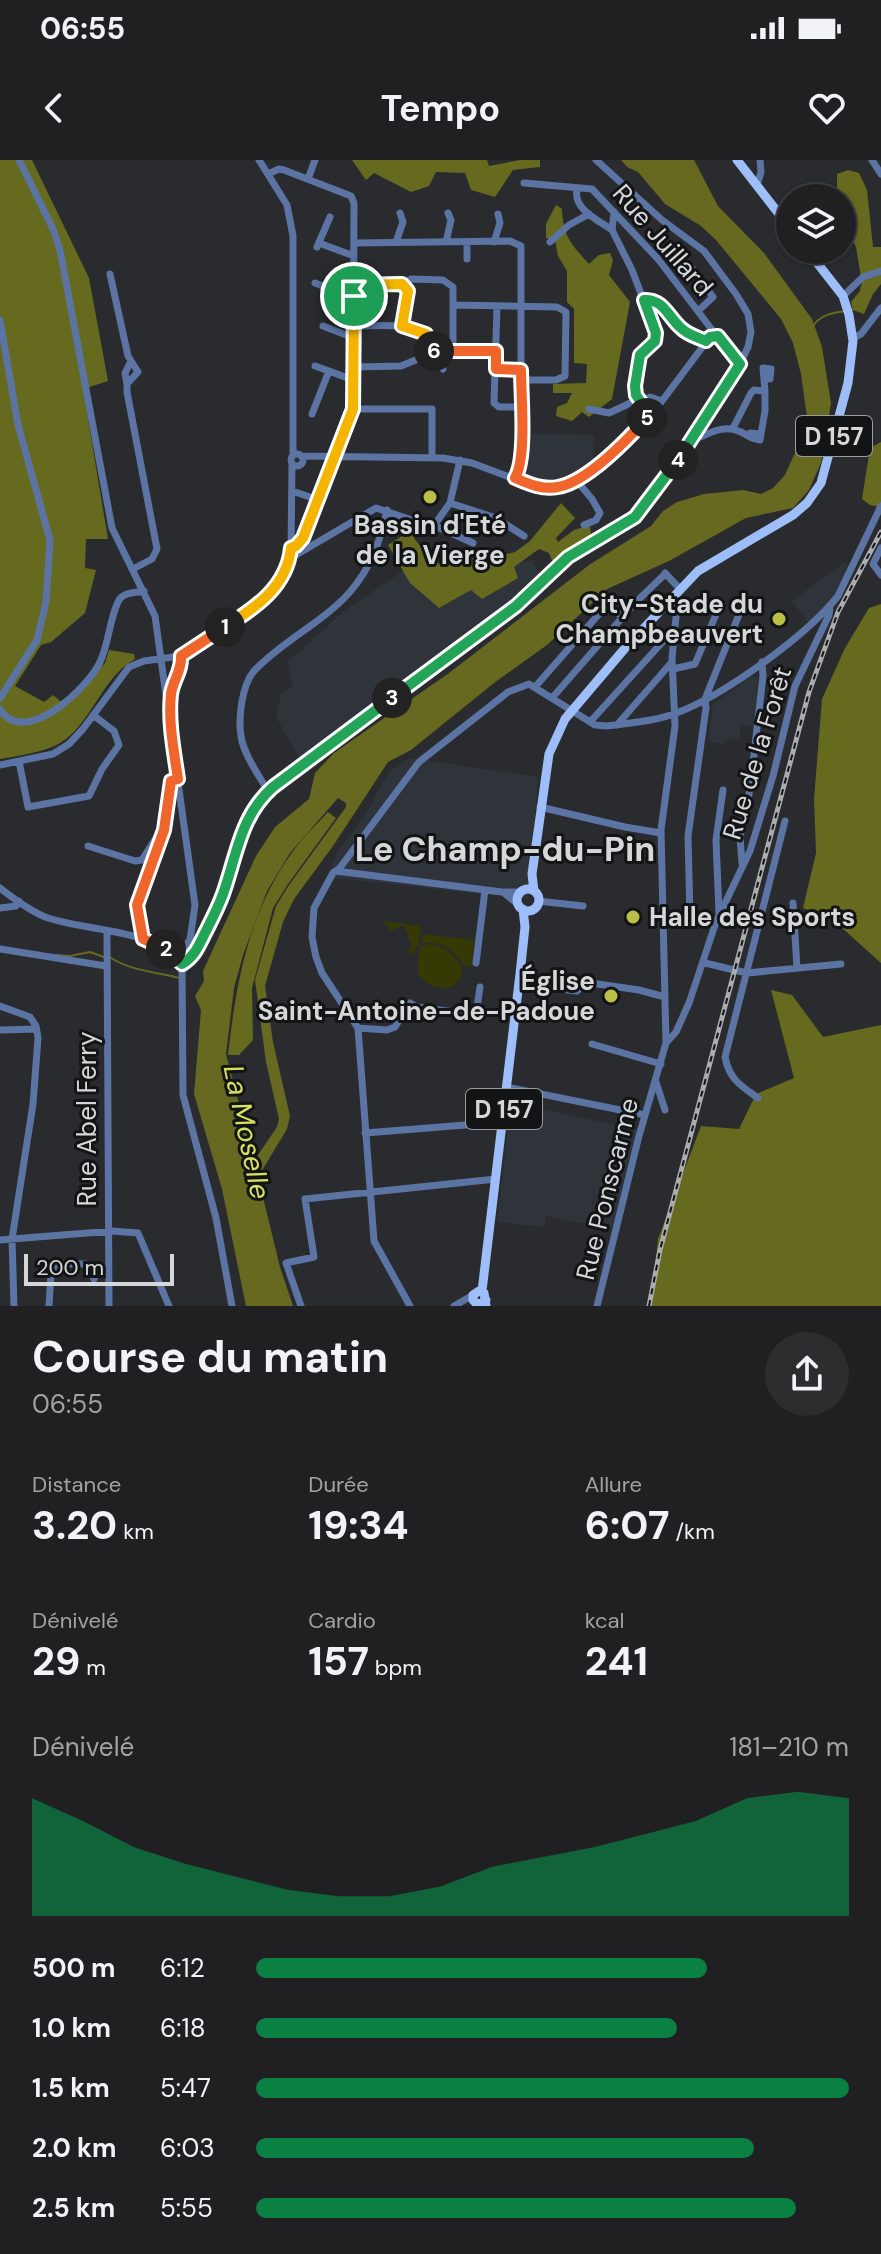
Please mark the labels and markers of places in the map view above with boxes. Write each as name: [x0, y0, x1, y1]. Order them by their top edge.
pin: [320, 262, 388, 330]
pin: 6: [414, 331, 454, 371]
pin: 5: [627, 398, 667, 438]
pin: 4: [658, 440, 698, 480]
marker: Bassin d'Eté de la Vierge: [421, 488, 439, 506]
place label: Bassin d'Eté de la Vierge: [354, 508, 506, 572]
place label: City-Stade du Champbeauvert: [555, 587, 763, 651]
pin: 1: [205, 607, 245, 647]
marker: City-Stade du Champbeauvert: [770, 610, 788, 628]
pin: 3: [372, 678, 412, 718]
place label: Halle des Sports: [649, 900, 855, 934]
marker: Halle des Sports: [624, 908, 642, 926]
pin: 2: [146, 929, 186, 969]
place label: Église Saint-Antoine-de-Padoue: [258, 964, 595, 1028]
marker: Église Saint-Antoine-de-Padoue: [602, 987, 620, 1005]

